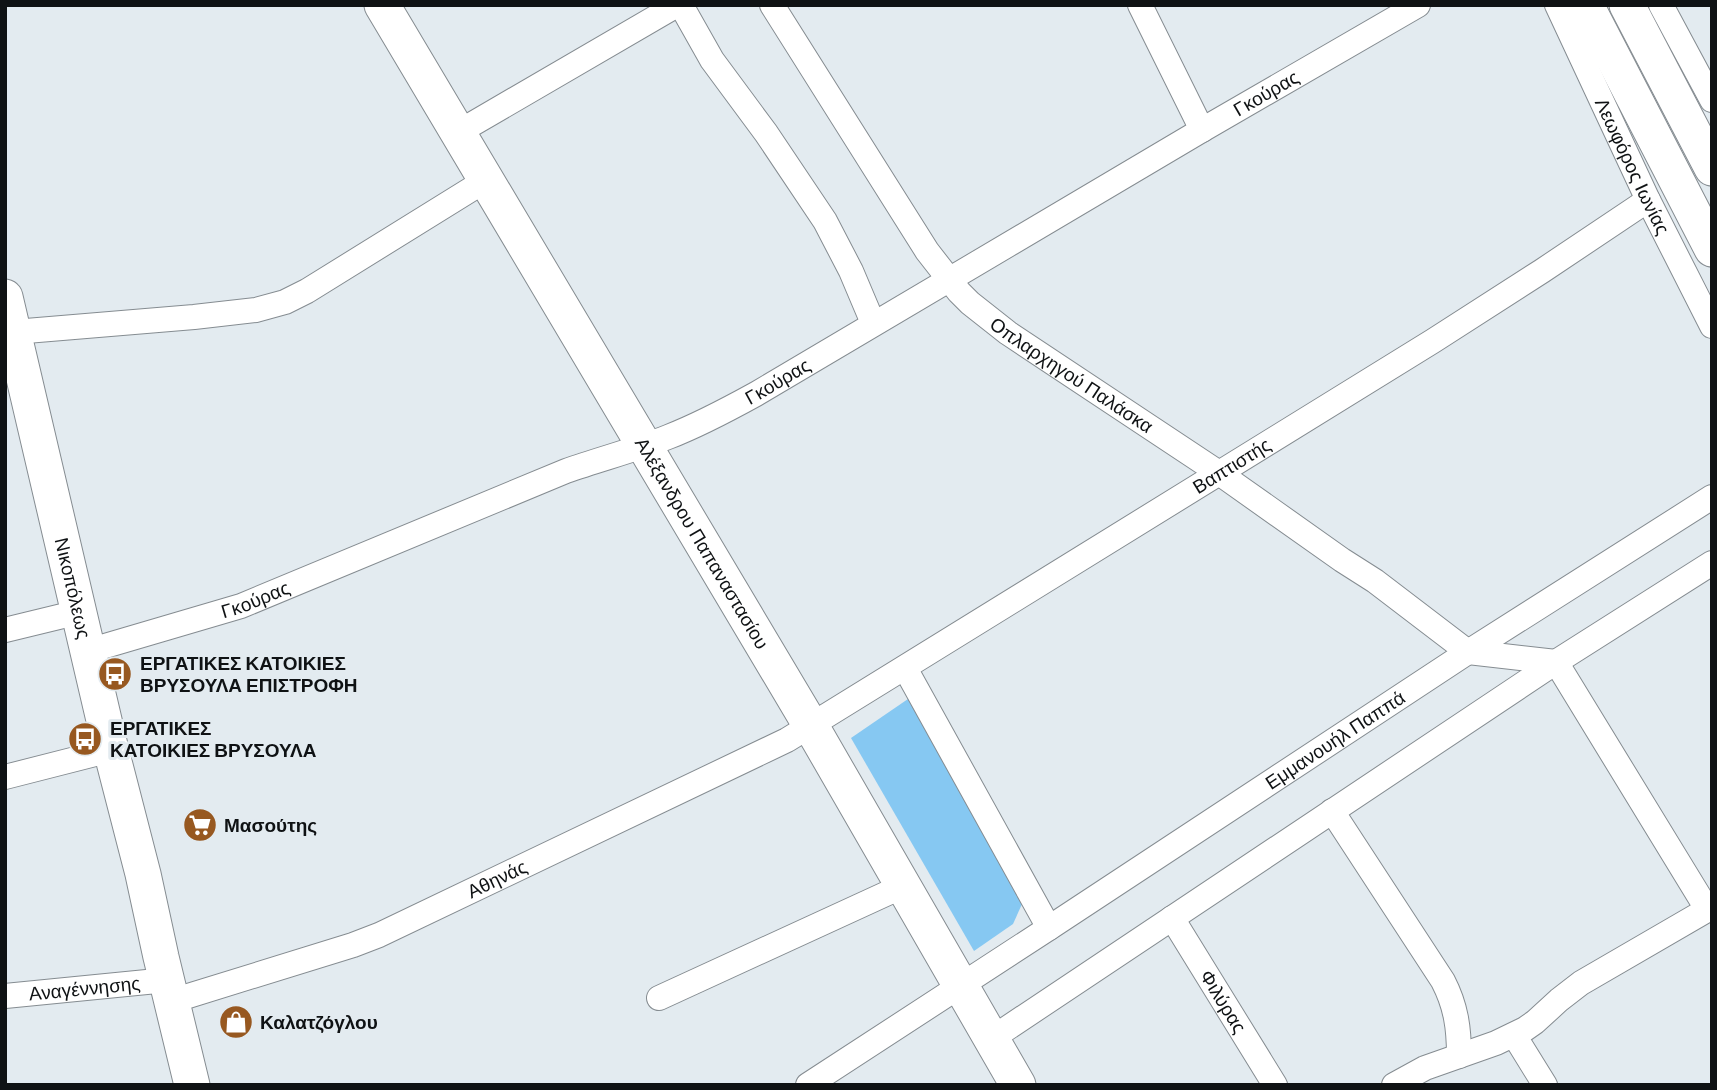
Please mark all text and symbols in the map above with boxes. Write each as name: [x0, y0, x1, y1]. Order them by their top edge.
street label: Γκούρας: [1229, 66, 1303, 121]
street label: Λεωφόρος Ιωνίας: [1590, 95, 1675, 238]
street label: Οπλαρχηγού Παλάσκα: [985, 312, 1157, 438]
street label: Γκούρας: [741, 354, 815, 410]
street label: Αλέξανδρου Παπαναστασίου: [630, 433, 773, 653]
street label: Βαπτιστής: [1189, 433, 1275, 499]
street label: Νικοπόλεως: [50, 536, 96, 641]
street label: Γκούρας: [218, 576, 293, 623]
place label: ΕΡΓΑΤΙΚΕΣ ΚΑΤΟΙΚΙΕΣ ΒΡΥΣΟΥΛΑ ΕΠΙΣΤΡΟΦΗ: [140, 652, 358, 697]
bus stop icon: ΕΡΓΑΤΙΚΕΣ ΚΑΤΟΙΚΙΕΣ ΒΡΥΣΟΥΛΑ ΕΠΙΣΤΡΟΦΗ: [96, 655, 134, 693]
street label: Εμμανουήλ Παππά: [1261, 686, 1409, 794]
place label: ΕΡΓΑΤΙΚΕΣ ΚΑΤΟΙΚΙΕΣ ΒΡΥΣΟΥΛΑ: [110, 717, 317, 762]
bus stop icon: ΕΡΓΑΤΙΚΕΣ ΚΑΤΟΙΚΙΕΣ ΒΡΥΣΟΥΛΑ: [66, 720, 104, 758]
supermarket icon: Μασούτης: [181, 806, 219, 844]
place label: Μασούτης: [224, 814, 317, 837]
street label: Αθηνάς: [464, 855, 531, 903]
street label: Φιλύρας: [1195, 966, 1251, 1037]
street label: Αναγέννησης: [28, 972, 141, 1006]
shop icon: Καλατζόγλου: [217, 1003, 255, 1041]
place label: Καλατζόγλου: [260, 1011, 378, 1034]

